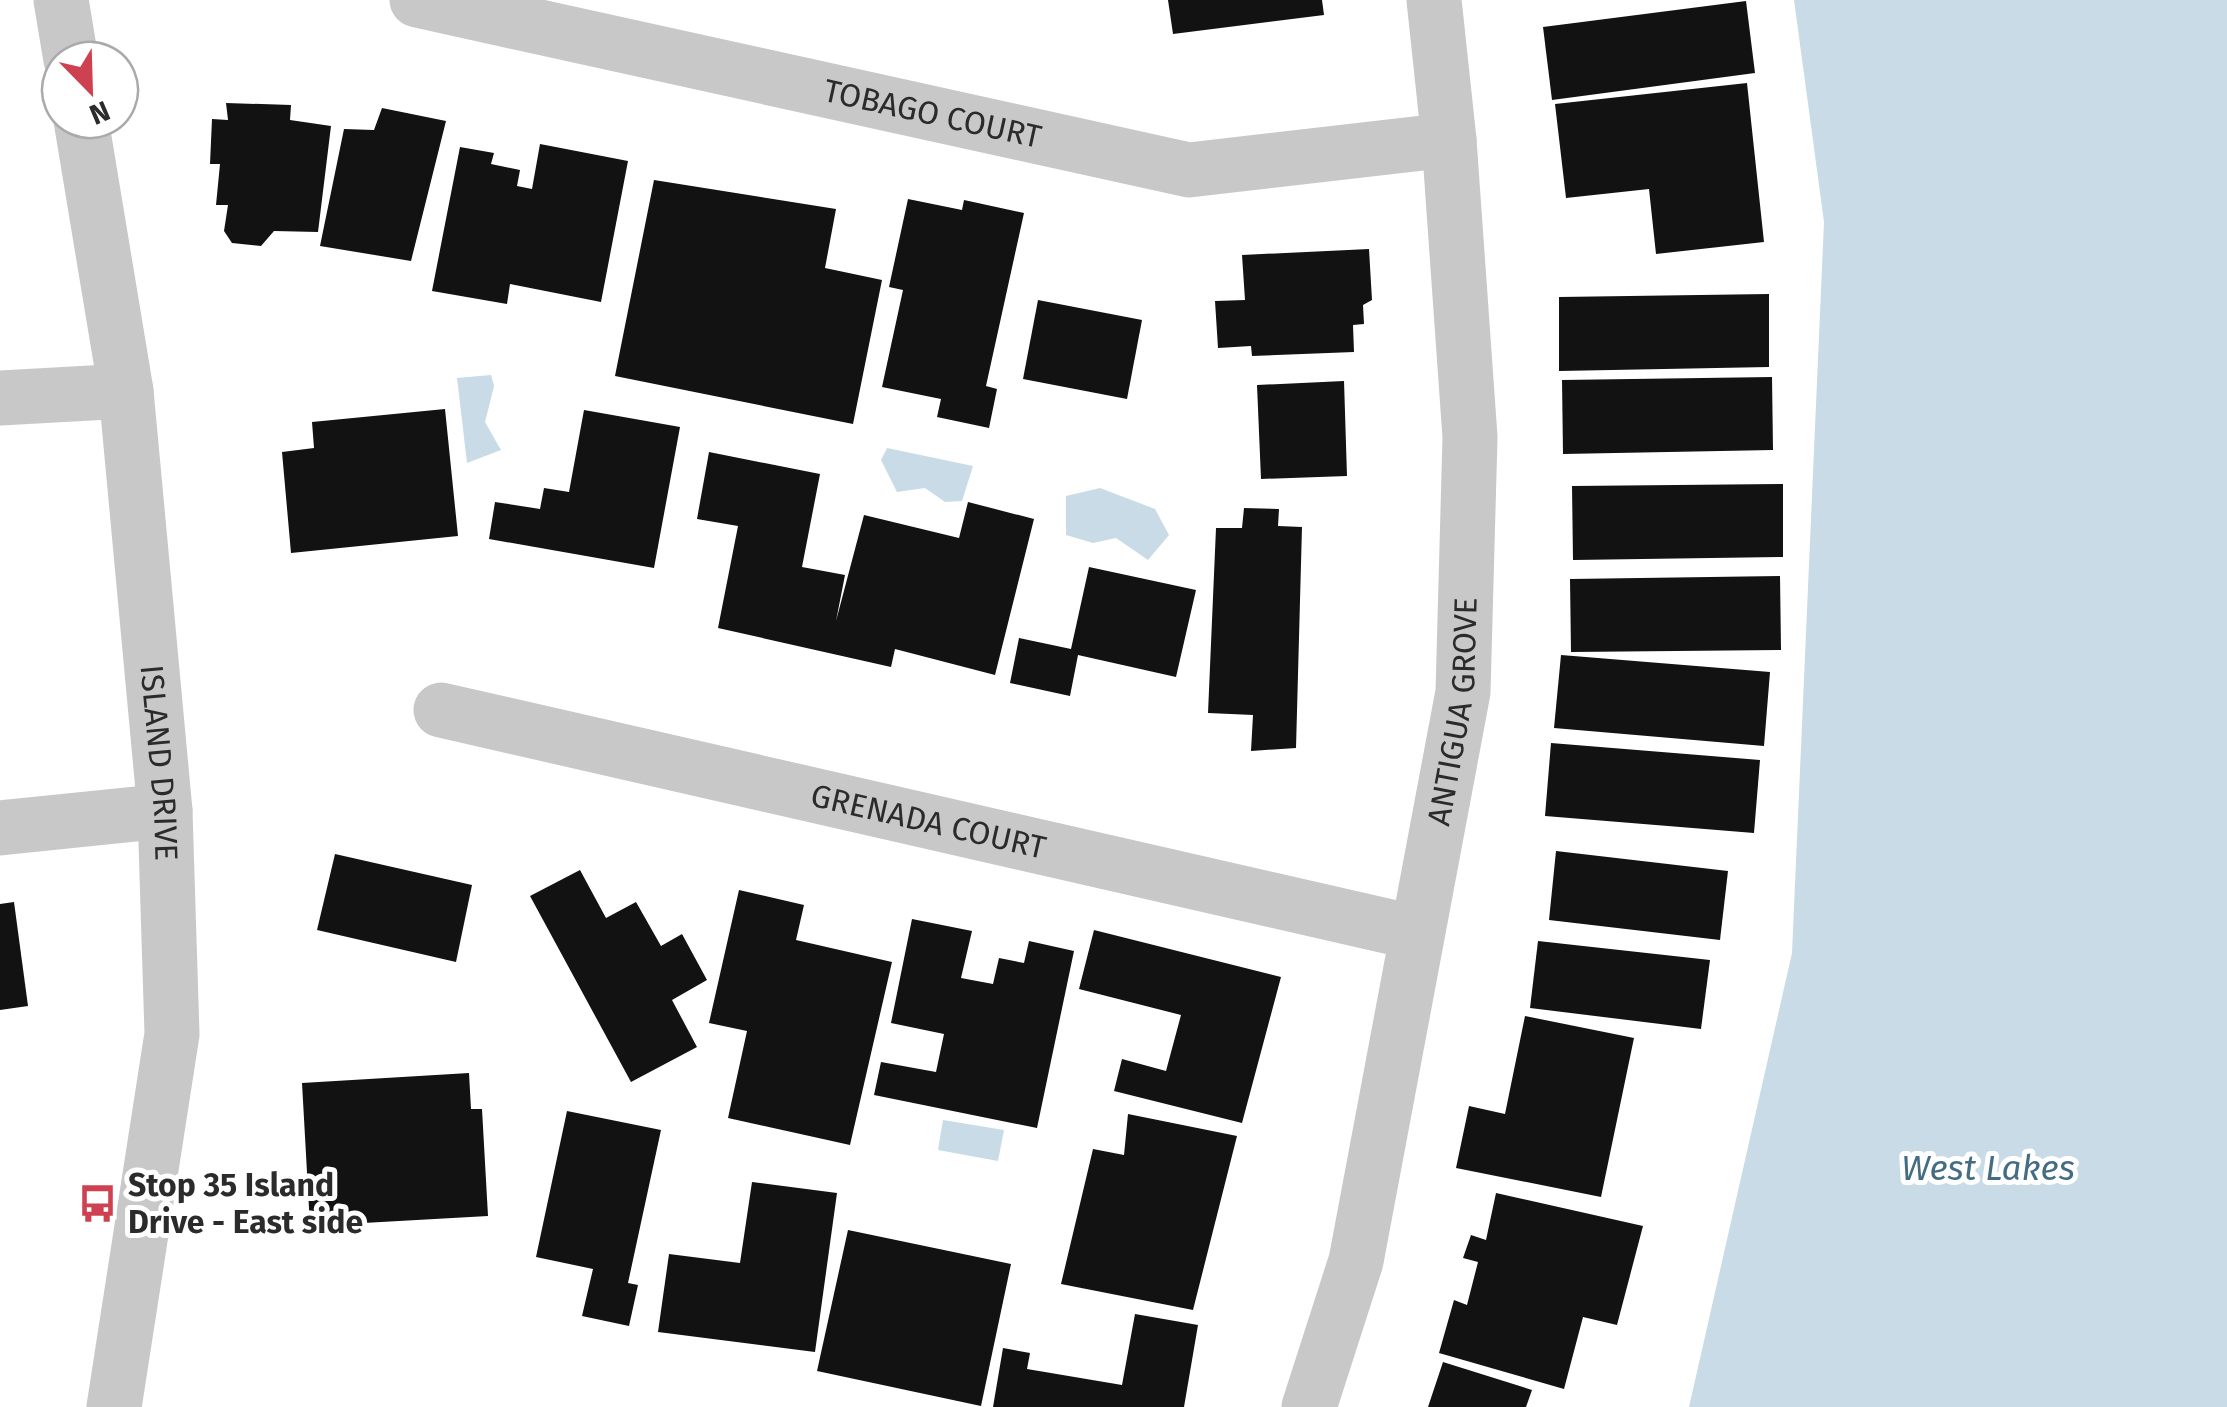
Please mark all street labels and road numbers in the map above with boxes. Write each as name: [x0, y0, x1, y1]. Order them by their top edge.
street label: TOBAGO COURT: [820, 71, 1045, 156]
street label: ANTIGUA GROVE: [1419, 597, 1485, 829]
street label: ISLAND DRIVE: [133, 663, 186, 861]
street label: GRENADA COURT: [807, 776, 1050, 867]

